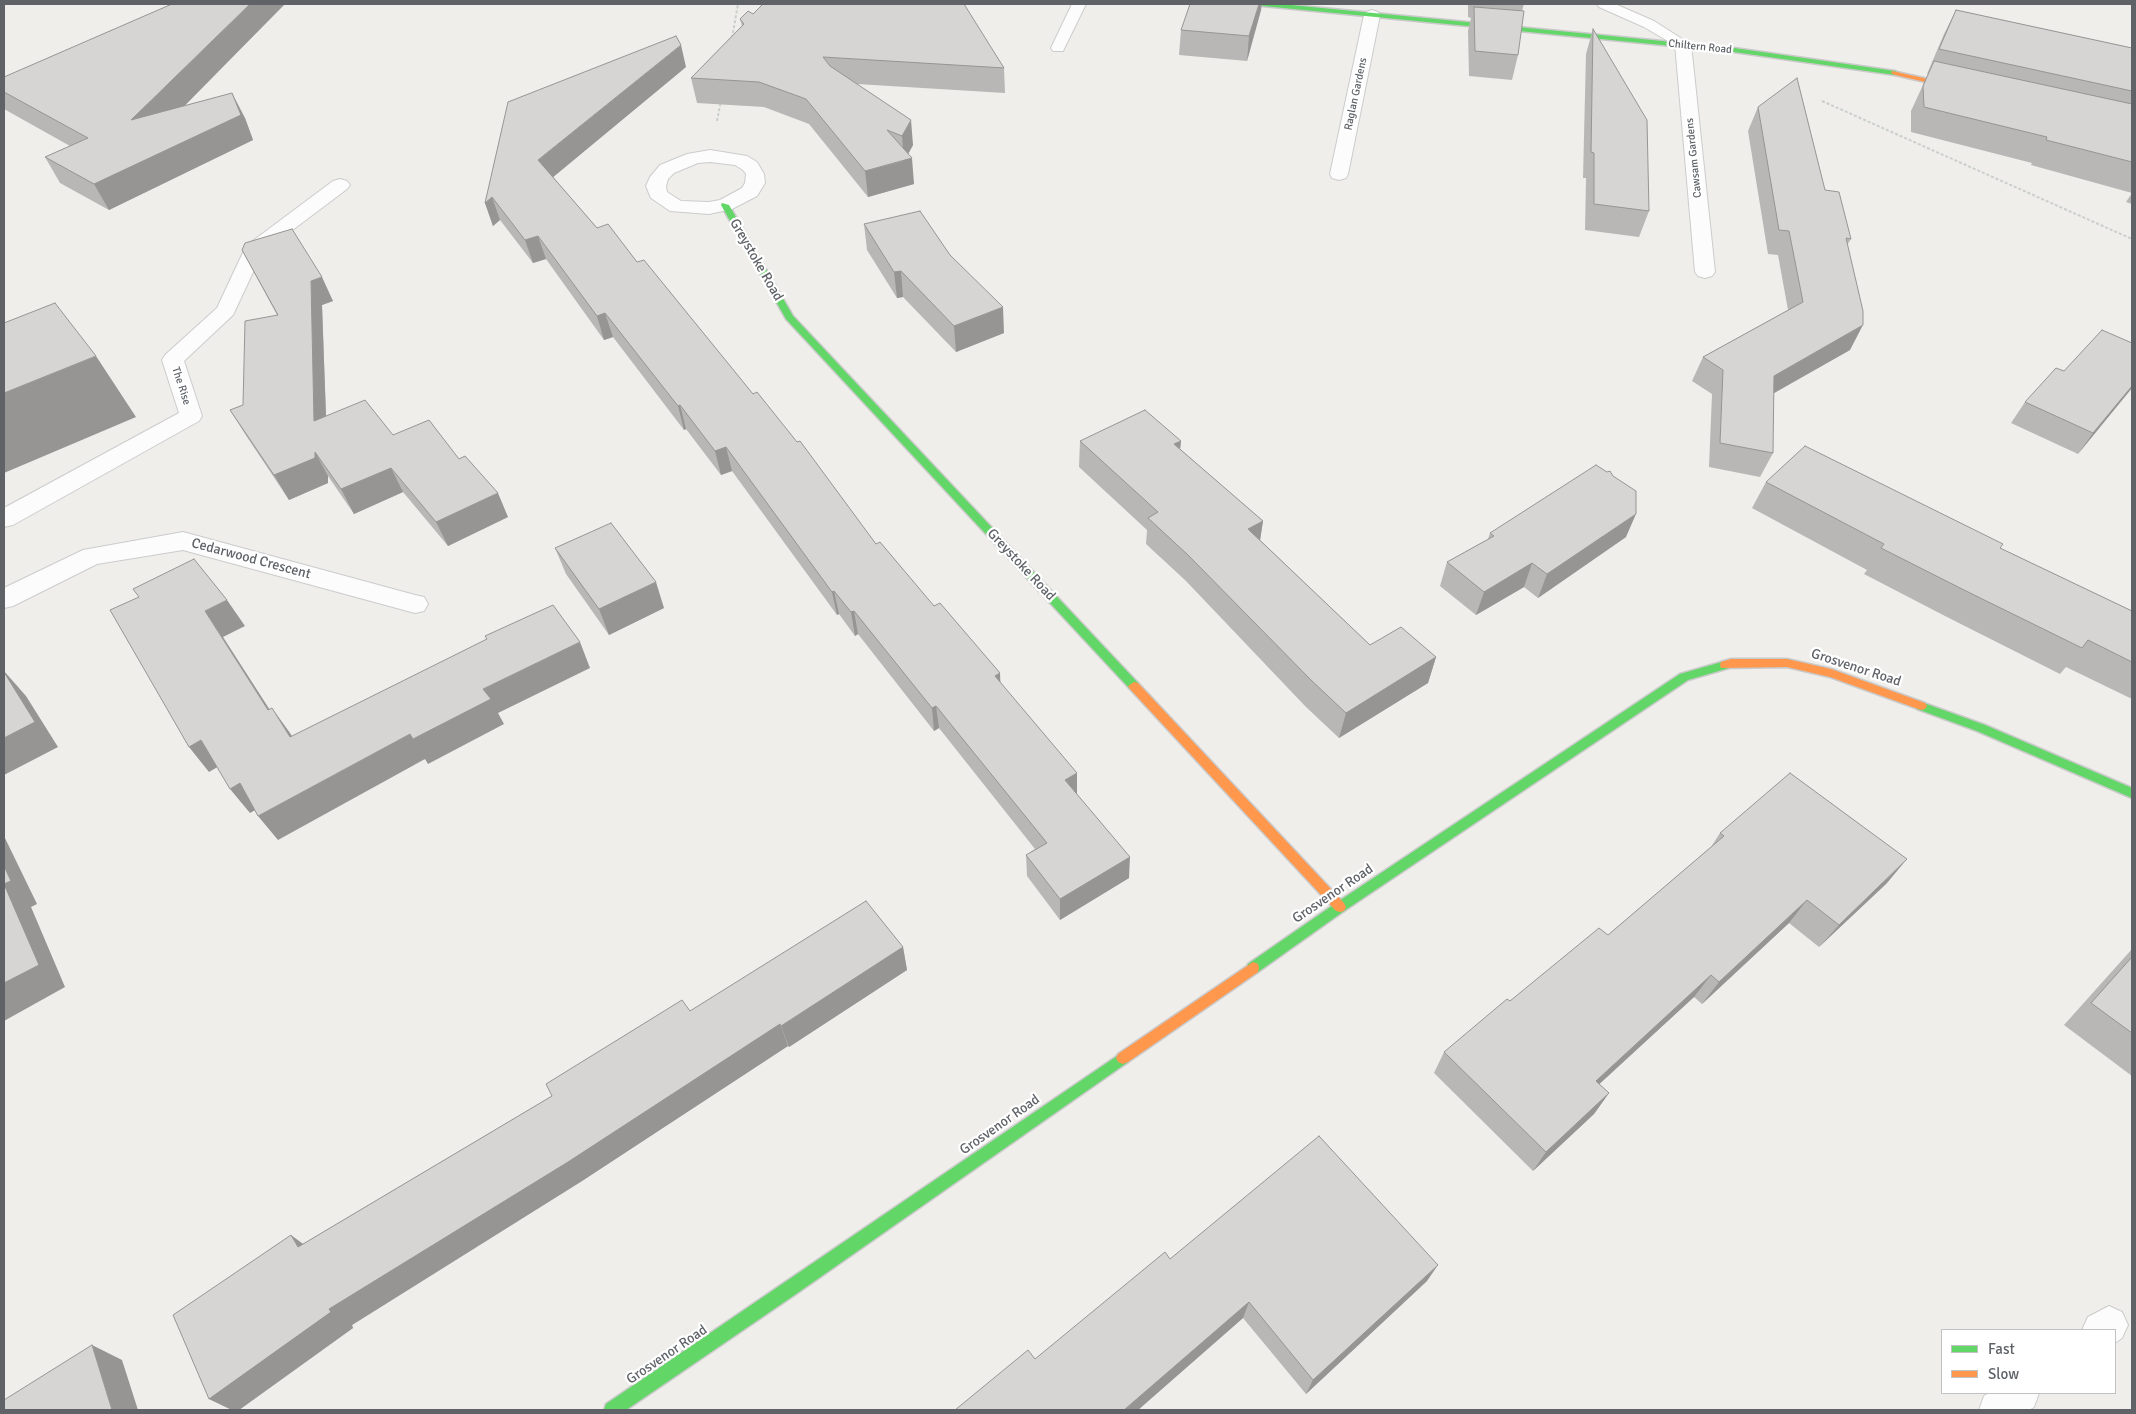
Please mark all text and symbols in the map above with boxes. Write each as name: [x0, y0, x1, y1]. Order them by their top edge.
street label: Chiltern Road: [1668, 37, 1732, 57]
street label: Raglan Gardens: [1342, 57, 1370, 131]
street label: Cawsam Gardens: [1683, 117, 1705, 199]
street label: Greystoke Road: [726, 216, 786, 304]
street label: The Rise: [169, 365, 193, 407]
street label: Greystoke Road: [983, 526, 1059, 604]
street label: Cedarwood Crescent: [189, 535, 313, 583]
street label: Grosvenor Road: [1809, 646, 1903, 690]
street label: Grosvenor Road: [1290, 861, 1376, 927]
street label: Grosvenor Road: [957, 1091, 1043, 1159]
street label: Grosvenor Road: [624, 1322, 710, 1388]
legend: [1941, 1329, 2116, 1394]
text: Fast: [1988, 1340, 2015, 1358]
text: Slow: [1988, 1365, 2019, 1383]

